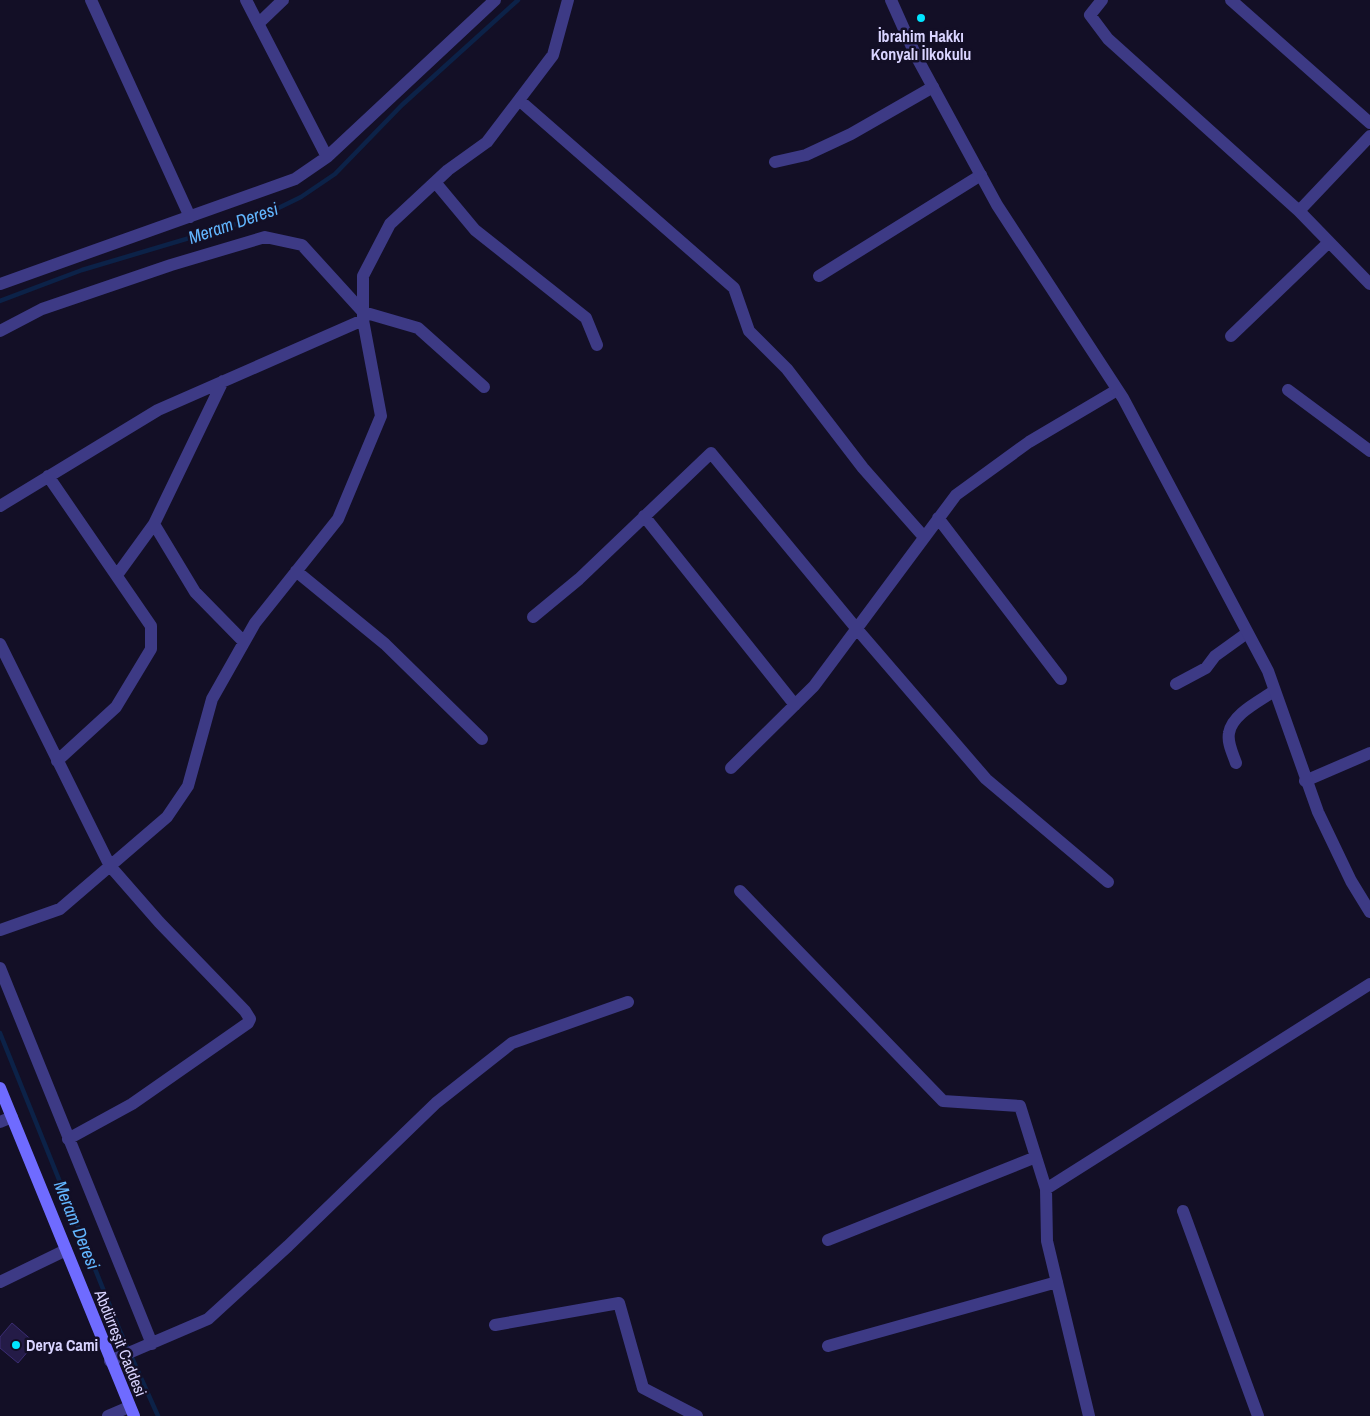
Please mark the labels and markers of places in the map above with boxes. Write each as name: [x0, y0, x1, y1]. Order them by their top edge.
marker: İbrahim Hakkı Konyalı İlkokulu: [915, 12, 927, 24]
place label: İbrahim Hakkı Konyalı İlkokulu: [871, 25, 971, 65]
place label: Derya Cami: [26, 1334, 98, 1356]
marker: Derya Cami: [10, 1339, 22, 1351]

